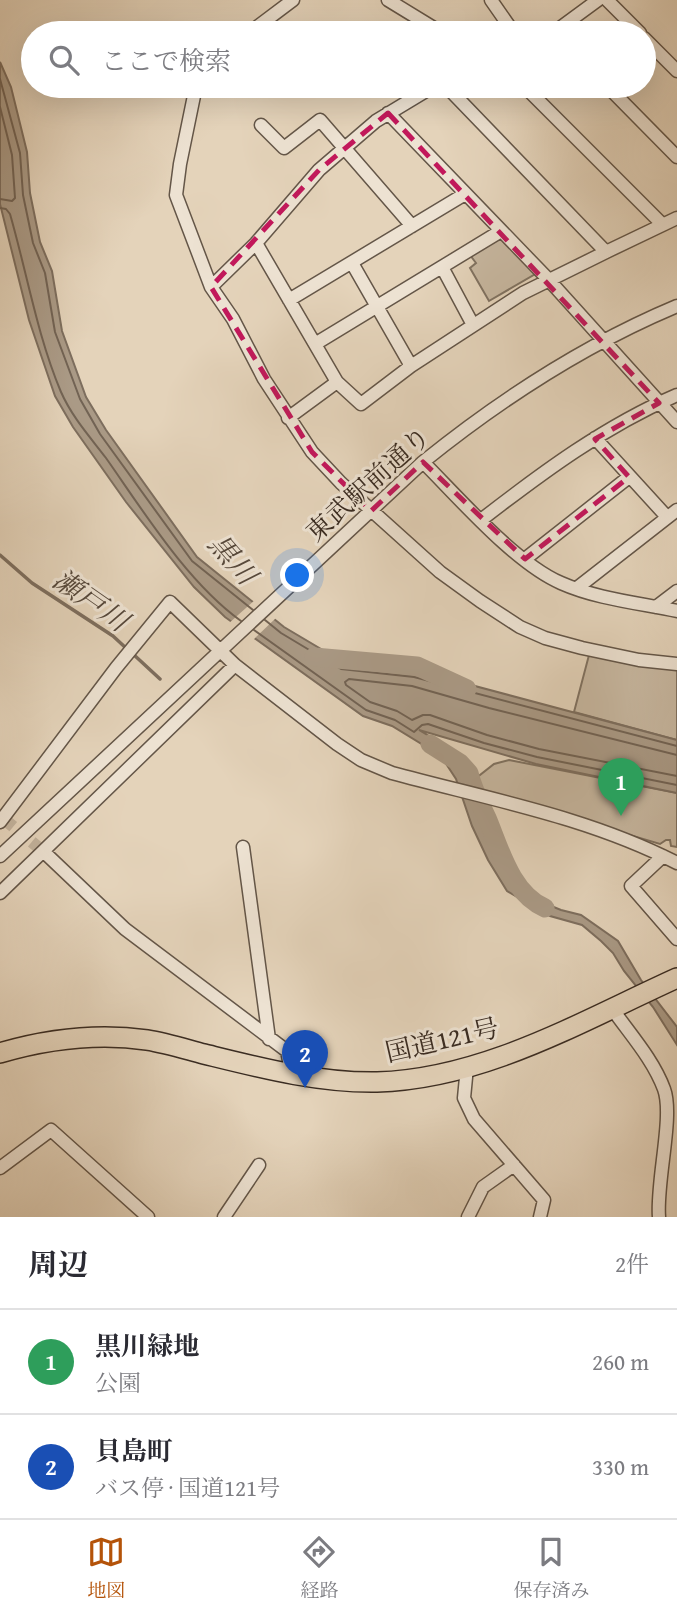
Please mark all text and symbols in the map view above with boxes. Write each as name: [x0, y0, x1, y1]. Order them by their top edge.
search box: [21, 21, 656, 98]
icon: search: [45, 41, 83, 79]
text: ここで検索: [101, 41, 231, 80]
street label: 東武駅前通り: [297, 417, 439, 550]
water label: 黒川: [200, 524, 269, 596]
your location: [280, 558, 314, 592]
water label: 瀬戸川: [45, 559, 140, 642]
pin: 1: [598, 758, 644, 816]
street label: 国道121号: [381, 1008, 503, 1072]
pin: 2: [282, 1030, 328, 1088]
text: 周辺: [28, 1242, 88, 1286]
text: 2件: [615, 1247, 649, 1280]
text: 黒川緑地: [95, 1326, 199, 1365]
text: 1: [45, 1345, 57, 1378]
text: 260 m: [592, 1345, 649, 1378]
text: 公園: [95, 1366, 141, 1399]
text: 貝島町: [95, 1431, 173, 1470]
text: 2: [45, 1450, 57, 1483]
text: 330 m: [592, 1450, 649, 1483]
text: バス停 · 国道121号: [95, 1471, 280, 1504]
tab: 地図: [87, 1533, 126, 1604]
tab: 経路: [300, 1533, 339, 1604]
tab: 保存済み: [513, 1533, 590, 1604]

